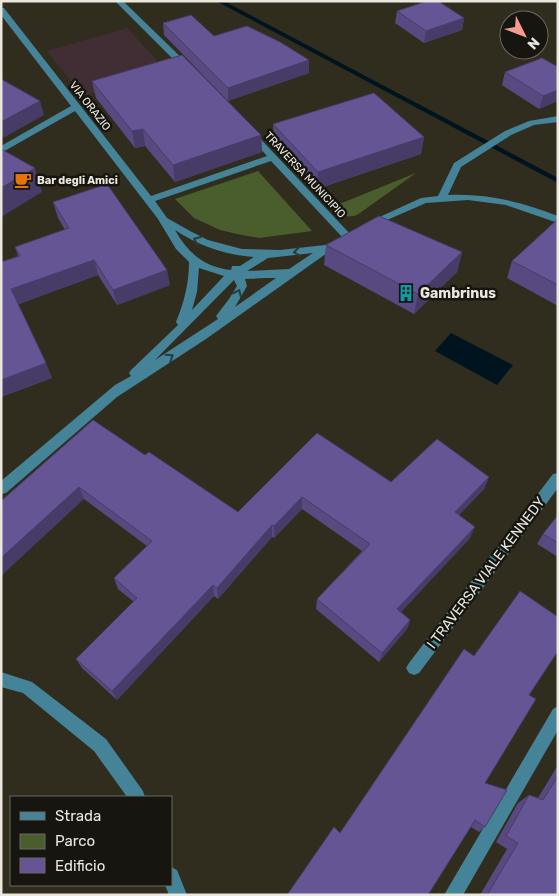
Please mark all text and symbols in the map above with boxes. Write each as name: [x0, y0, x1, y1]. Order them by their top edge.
north arrow: [499, 10, 549, 60]
text: N: [524, 34, 543, 53]
street label: VIA ORAZIO: [67, 79, 113, 133]
street label: TRAVERSA MUNICIPIO: [262, 129, 348, 221]
cafe icon: Bar degli Amici: [13, 170, 33, 190]
place label: Bar degli Amici: [37, 174, 118, 187]
one-way arrow: [193, 235, 202, 246]
one-way arrow: [292, 247, 301, 257]
building icon: Gambrinus: [396, 283, 416, 303]
place label: Gambrinus: [420, 285, 496, 302]
one-way arrow: [231, 289, 242, 298]
one-way arrow: [164, 354, 174, 363]
street label: I TRAVERSA VIALE KENNEDY: [423, 494, 549, 652]
legend: [10, 796, 172, 886]
text: Strada: [55, 807, 101, 825]
text: Parco: [55, 832, 95, 850]
text: Edificio: [55, 857, 105, 875]

